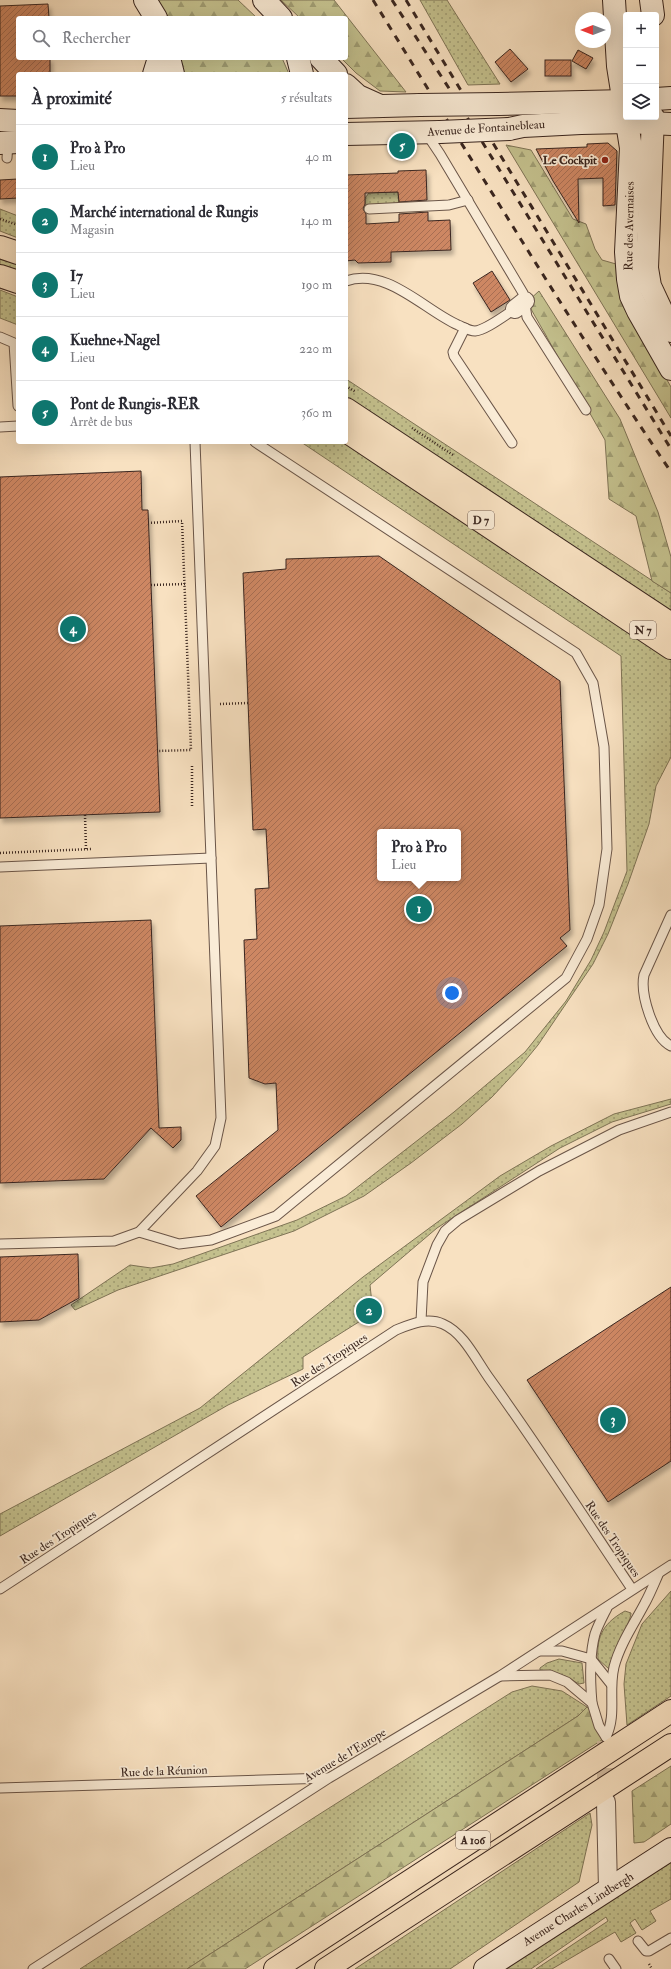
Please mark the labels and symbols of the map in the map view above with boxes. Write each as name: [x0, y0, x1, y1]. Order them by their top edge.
north arrow: [575, 12, 611, 48]
street label: Avenue de Fontainebleau: [426, 117, 545, 140]
pin: 5: [389, 131, 415, 161]
place label: Le Cockpit: [543, 153, 597, 168]
marker: Le Cockpit: [600, 155, 610, 165]
street label: Rue des Avernaises: [621, 181, 638, 271]
road number: D 7: [468, 511, 494, 529]
pin: 4: [60, 614, 86, 644]
road number: N 7: [630, 621, 656, 639]
pin: 1: [406, 894, 432, 924]
your location: [442, 983, 462, 1003]
pin: 2: [356, 1296, 382, 1326]
street label: Rue des Tropiques: [288, 1330, 370, 1391]
pin: 3: [600, 1405, 626, 1435]
street label: Rue des Tropiques: [582, 1498, 644, 1580]
street label: Rue des Tropiques: [17, 1507, 99, 1568]
street label: Avenue de l'Europe: [301, 1725, 389, 1786]
street label: Rue de la Réunion: [120, 1762, 208, 1781]
road number: A 106: [456, 1831, 490, 1849]
street label: Avenue Charles Lindbergh: [519, 1869, 637, 1950]

